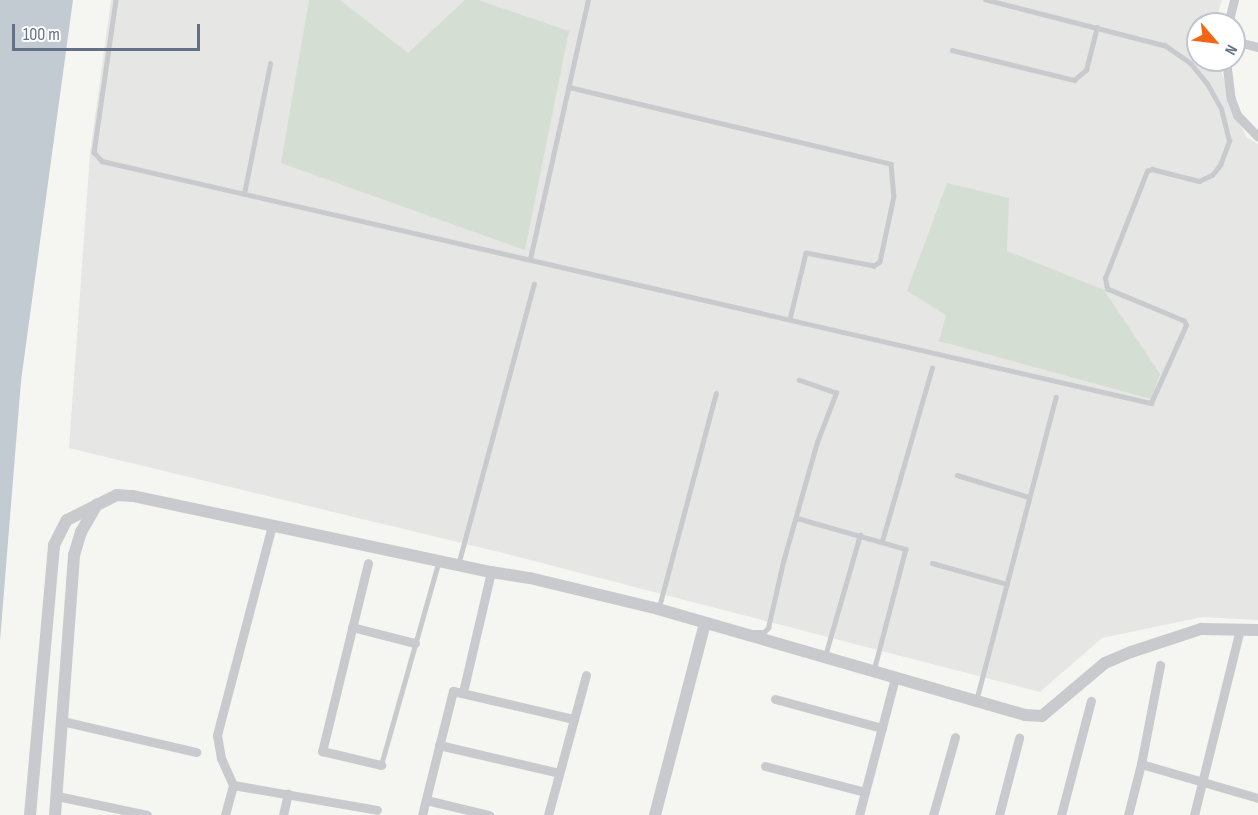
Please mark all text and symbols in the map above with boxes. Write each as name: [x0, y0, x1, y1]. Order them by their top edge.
scale bar: [15, 12, 202, 50]
north arrow: [1186, 12, 1246, 72]
text: 100 m: [23, 24, 60, 45]
text: N: [1220, 42, 1241, 58]

